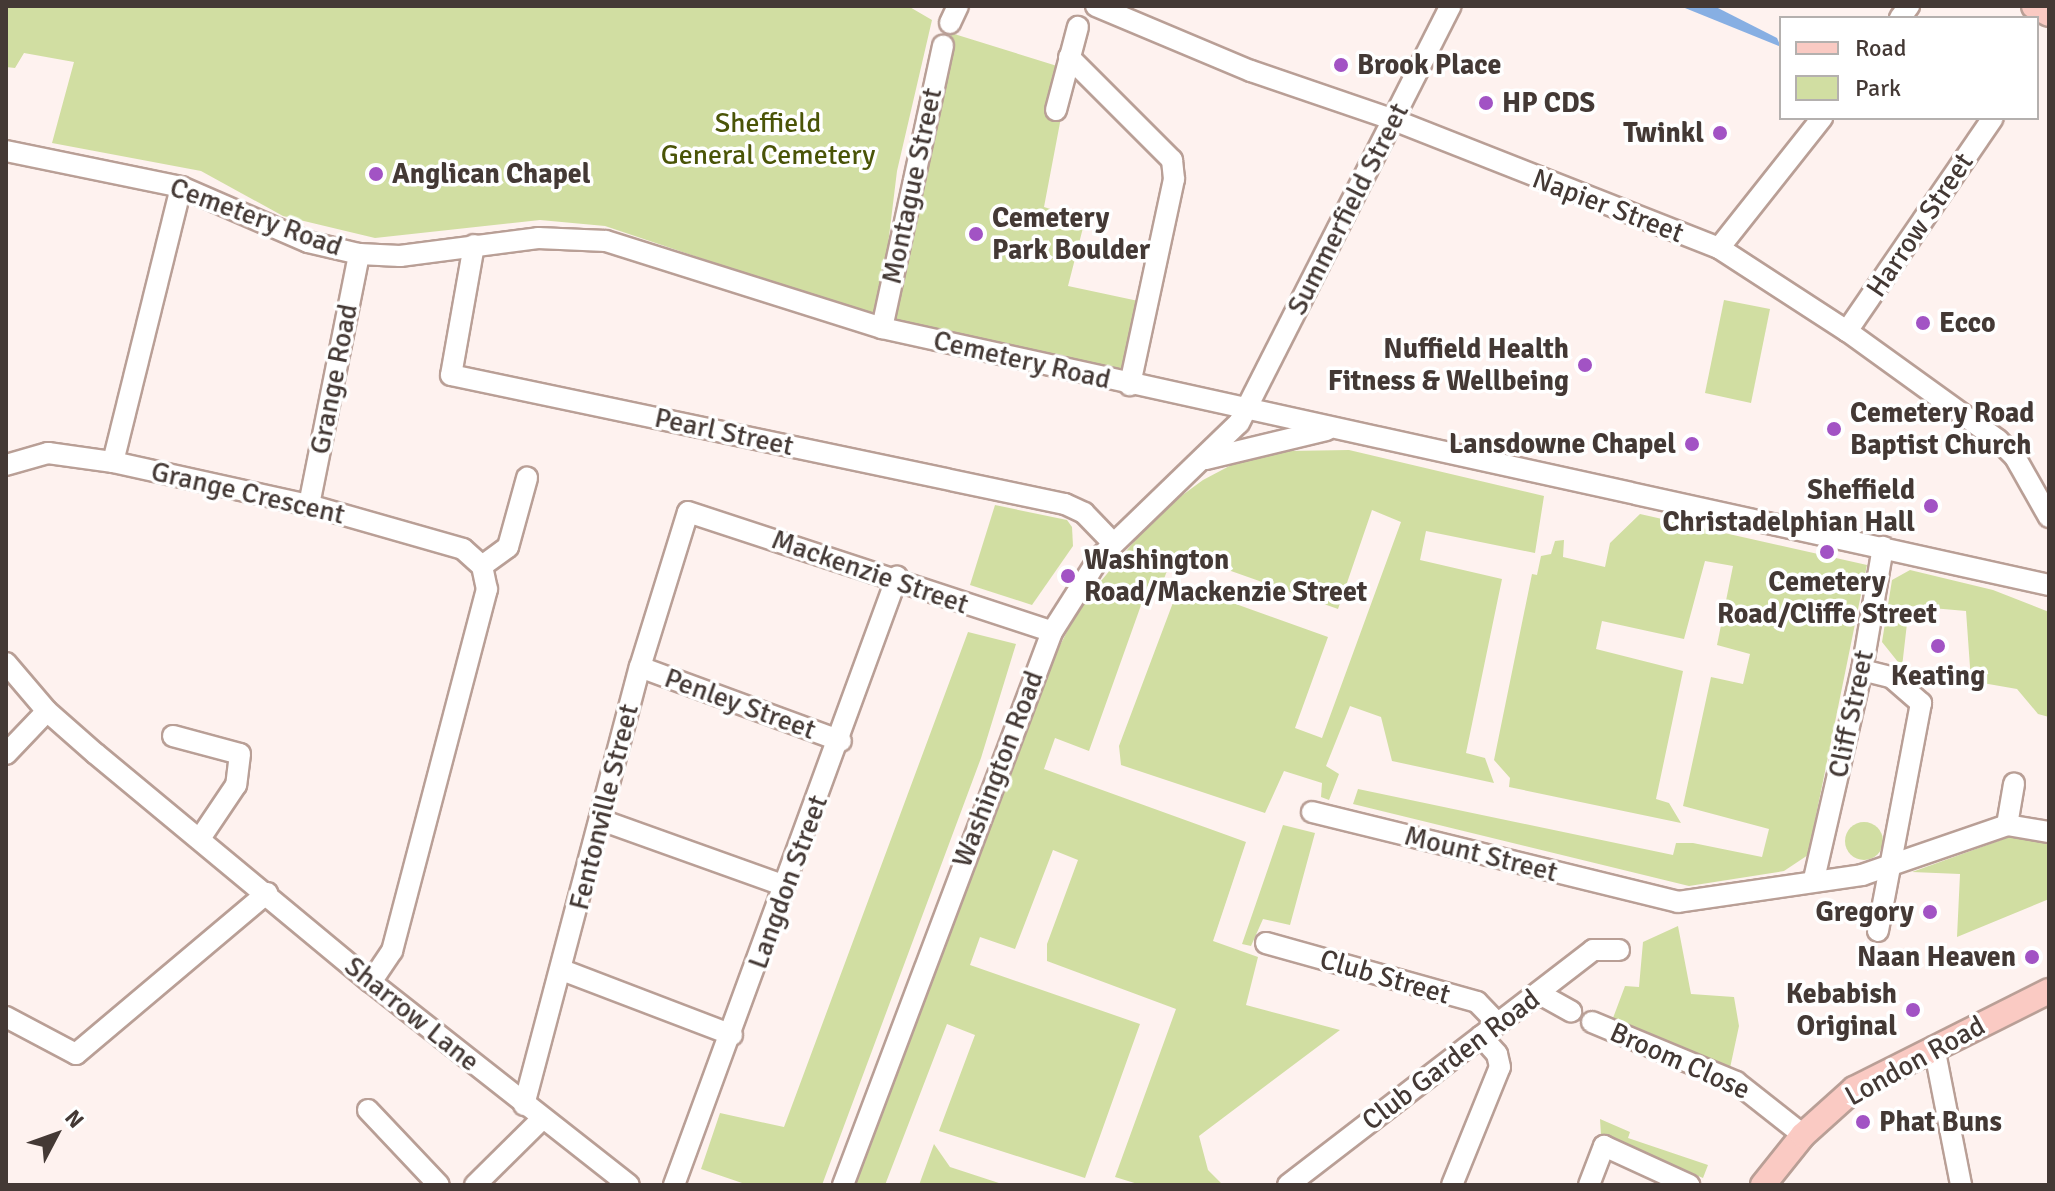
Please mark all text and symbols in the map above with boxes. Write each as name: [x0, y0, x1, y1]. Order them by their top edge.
legend: [1779, 16, 2039, 120]
text: Road: [1855, 33, 1906, 63]
place label: Brook Place: [1357, 48, 1501, 82]
marker: Brook Place: [1332, 56, 1350, 74]
text: Park: [1855, 73, 1901, 103]
street label: Montague Street: [875, 85, 949, 287]
place label: HP CDS: [1502, 86, 1595, 120]
marker: HP CDS: [1477, 94, 1495, 112]
street label: Summerfield Street: [1280, 98, 1416, 320]
park label: Sheffield General Cemetery: [661, 106, 875, 172]
place label: Twinkl: [1623, 116, 1704, 150]
marker: Twinkl: [1711, 124, 1729, 142]
street label: Harrow Street: [1859, 146, 1981, 304]
place label: Anglican Chapel: [392, 157, 590, 191]
street label: Napier Street: [1528, 162, 1688, 250]
marker: Anglican Chapel: [367, 165, 385, 183]
street label: Cemetery Road: [165, 170, 347, 264]
place label: Cemetery Park Boulder: [992, 201, 1150, 267]
marker: Cemetery Park Boulder: [967, 225, 985, 243]
street label: Grange Road: [303, 301, 365, 457]
place label: Ecco: [1939, 306, 1996, 340]
marker: Ecco: [1914, 314, 1932, 332]
street label: Cemetery Road: [930, 323, 1114, 397]
place label: Nuffield Health Fitness & Wellbeing: [1328, 332, 1569, 398]
marker: Nuffield Health Fitness & Wellbeing: [1576, 356, 1594, 374]
place label: Cemetery Road Baptist Church: [1850, 396, 2034, 462]
street label: Pearl Street: [652, 401, 796, 463]
marker: Cemetery Road Baptist Church: [1825, 420, 1843, 438]
place label: Lansdowne Chapel: [1449, 427, 1676, 461]
marker: Lansdowne Chapel: [1683, 435, 1701, 453]
street label: Grange Crescent: [148, 454, 348, 532]
place label: Sheffield Christadelphian Hall: [1663, 473, 1915, 539]
marker: Sheffield Christadelphian Hall: [1922, 497, 1940, 515]
street label: Mackenzie Street: [767, 523, 973, 621]
place label: Washington Road/Mackenzie Street: [1084, 543, 1367, 609]
marker: Cemetery Road/Cliffe Street: [1818, 543, 1836, 561]
place label: Cemetery Road/Cliffe Street: [1717, 565, 1937, 631]
marker: Washington Road/Mackenzie Street: [1059, 567, 1077, 585]
marker: Keating: [1929, 637, 1947, 655]
street label: Cliff Street: [1821, 647, 1881, 781]
place label: Keating: [1891, 659, 1985, 693]
street label: Penley Street: [660, 661, 820, 747]
street label: Washington Road: [945, 666, 1051, 872]
street label: Fentonville Street: [562, 701, 646, 913]
street label: Langdon Street: [741, 791, 835, 973]
street label: Mount Street: [1401, 819, 1561, 889]
place label: Gregory: [1815, 895, 1914, 929]
marker: Gregory: [1921, 903, 1939, 921]
place label: Naan Heaven: [1857, 940, 2016, 974]
street label: Club Street: [1316, 942, 1454, 1012]
marker: Naan Heaven: [2023, 948, 2041, 966]
street label: Sharrow Lane: [338, 949, 486, 1079]
place label: Kebabish Original: [1786, 977, 1897, 1043]
street label: Club Garden Road: [1356, 982, 1546, 1138]
marker: Kebabish Original: [1904, 1001, 1922, 1019]
street label: London Road: [1839, 1009, 1991, 1113]
street label: Broom Close: [1605, 1015, 1755, 1107]
north arrow: [16, 1095, 96, 1175]
text: N: [59, 1104, 90, 1134]
place label: Phat Buns: [1879, 1105, 2002, 1139]
marker: Phat Buns: [1854, 1113, 1872, 1131]

